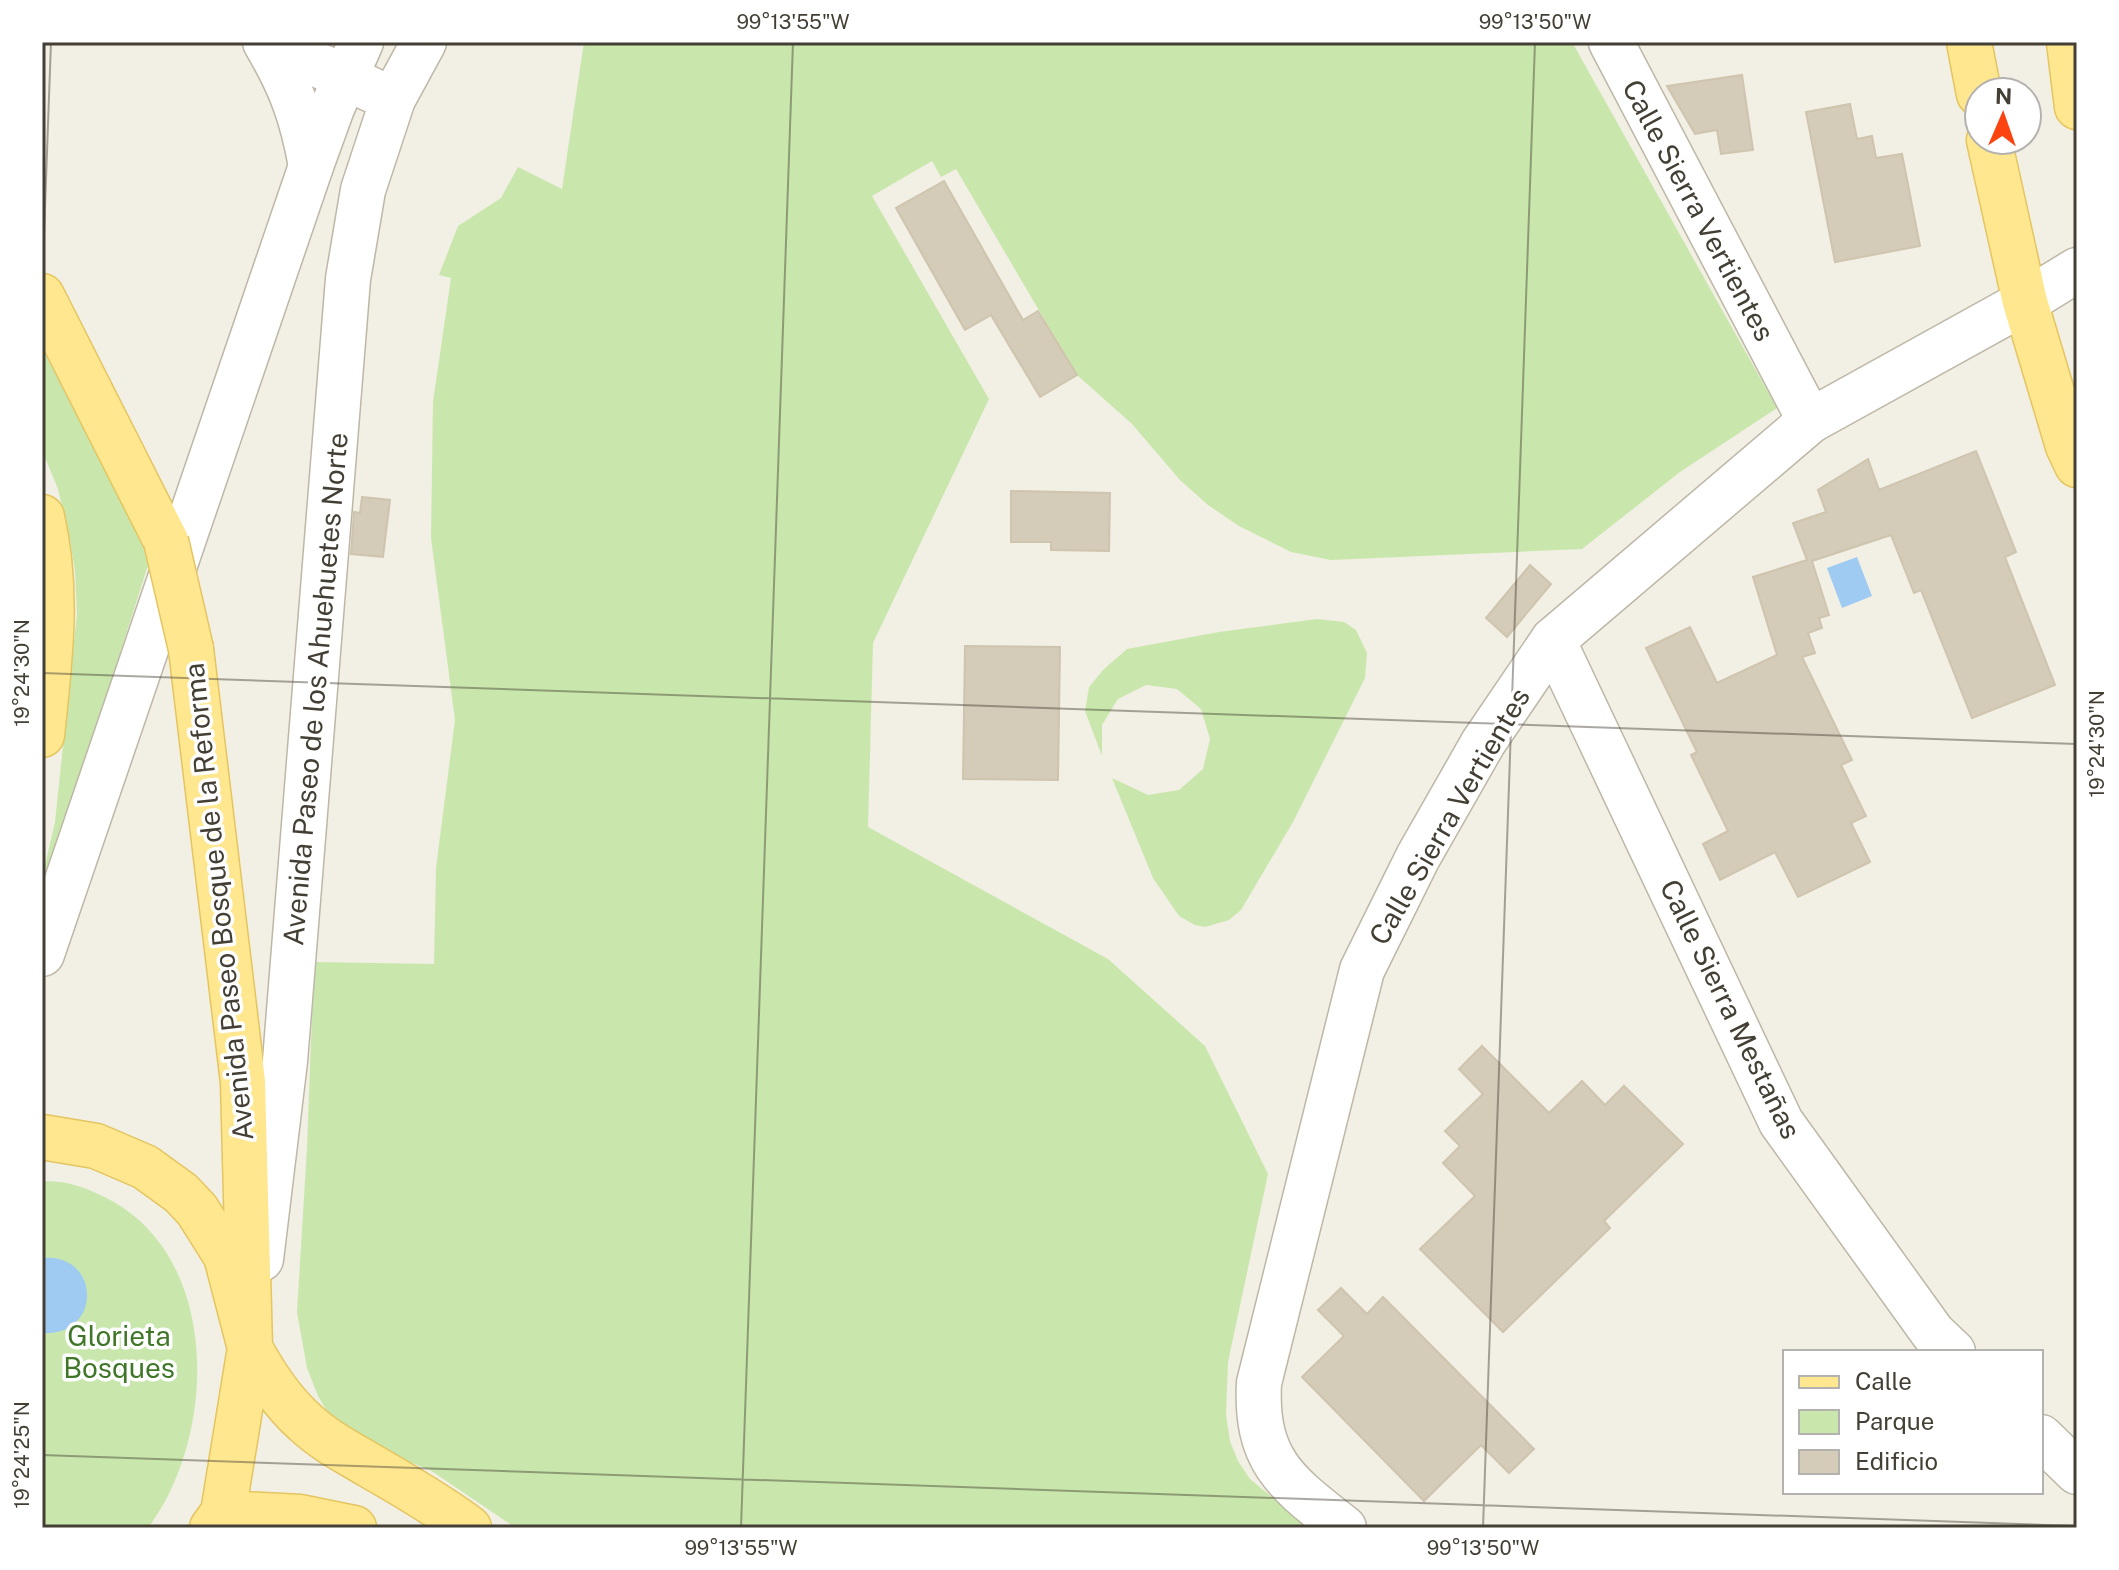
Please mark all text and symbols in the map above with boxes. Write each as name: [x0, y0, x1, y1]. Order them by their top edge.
text: 99°13'55"W: [736, 10, 850, 34]
text: 99°13'50"W: [1479, 10, 1591, 34]
street label: Calle Sierra Vertientes: [1616, 74, 1782, 346]
north arrow: [1963, 76, 2043, 156]
text: N: [1995, 83, 2013, 109]
street label: Avenida Paseo de los Ahuehuetes Norte: [276, 431, 354, 947]
text: 19°24'30"N: [10, 619, 34, 727]
street label: Avenida Paseo Bosque de la Reforma: [176, 662, 260, 1142]
street label: Calle Sierra Vertientes: [1362, 682, 1536, 950]
text: 19°24'30"N: [2085, 690, 2109, 798]
street label: Calle Sierra Mestañas: [1654, 874, 1808, 1144]
park label: Glorieta Bosques: [63, 1319, 175, 1384]
legend: [1783, 1350, 2043, 1494]
text: Calle: [1855, 1367, 1912, 1395]
text: 19°24'25"N: [10, 1401, 34, 1509]
text: Parque: [1855, 1407, 1934, 1435]
text: Edificio: [1855, 1447, 1938, 1475]
text: 99°13'55"W: [684, 1536, 798, 1560]
text: 99°13'50"W: [1427, 1536, 1539, 1560]

